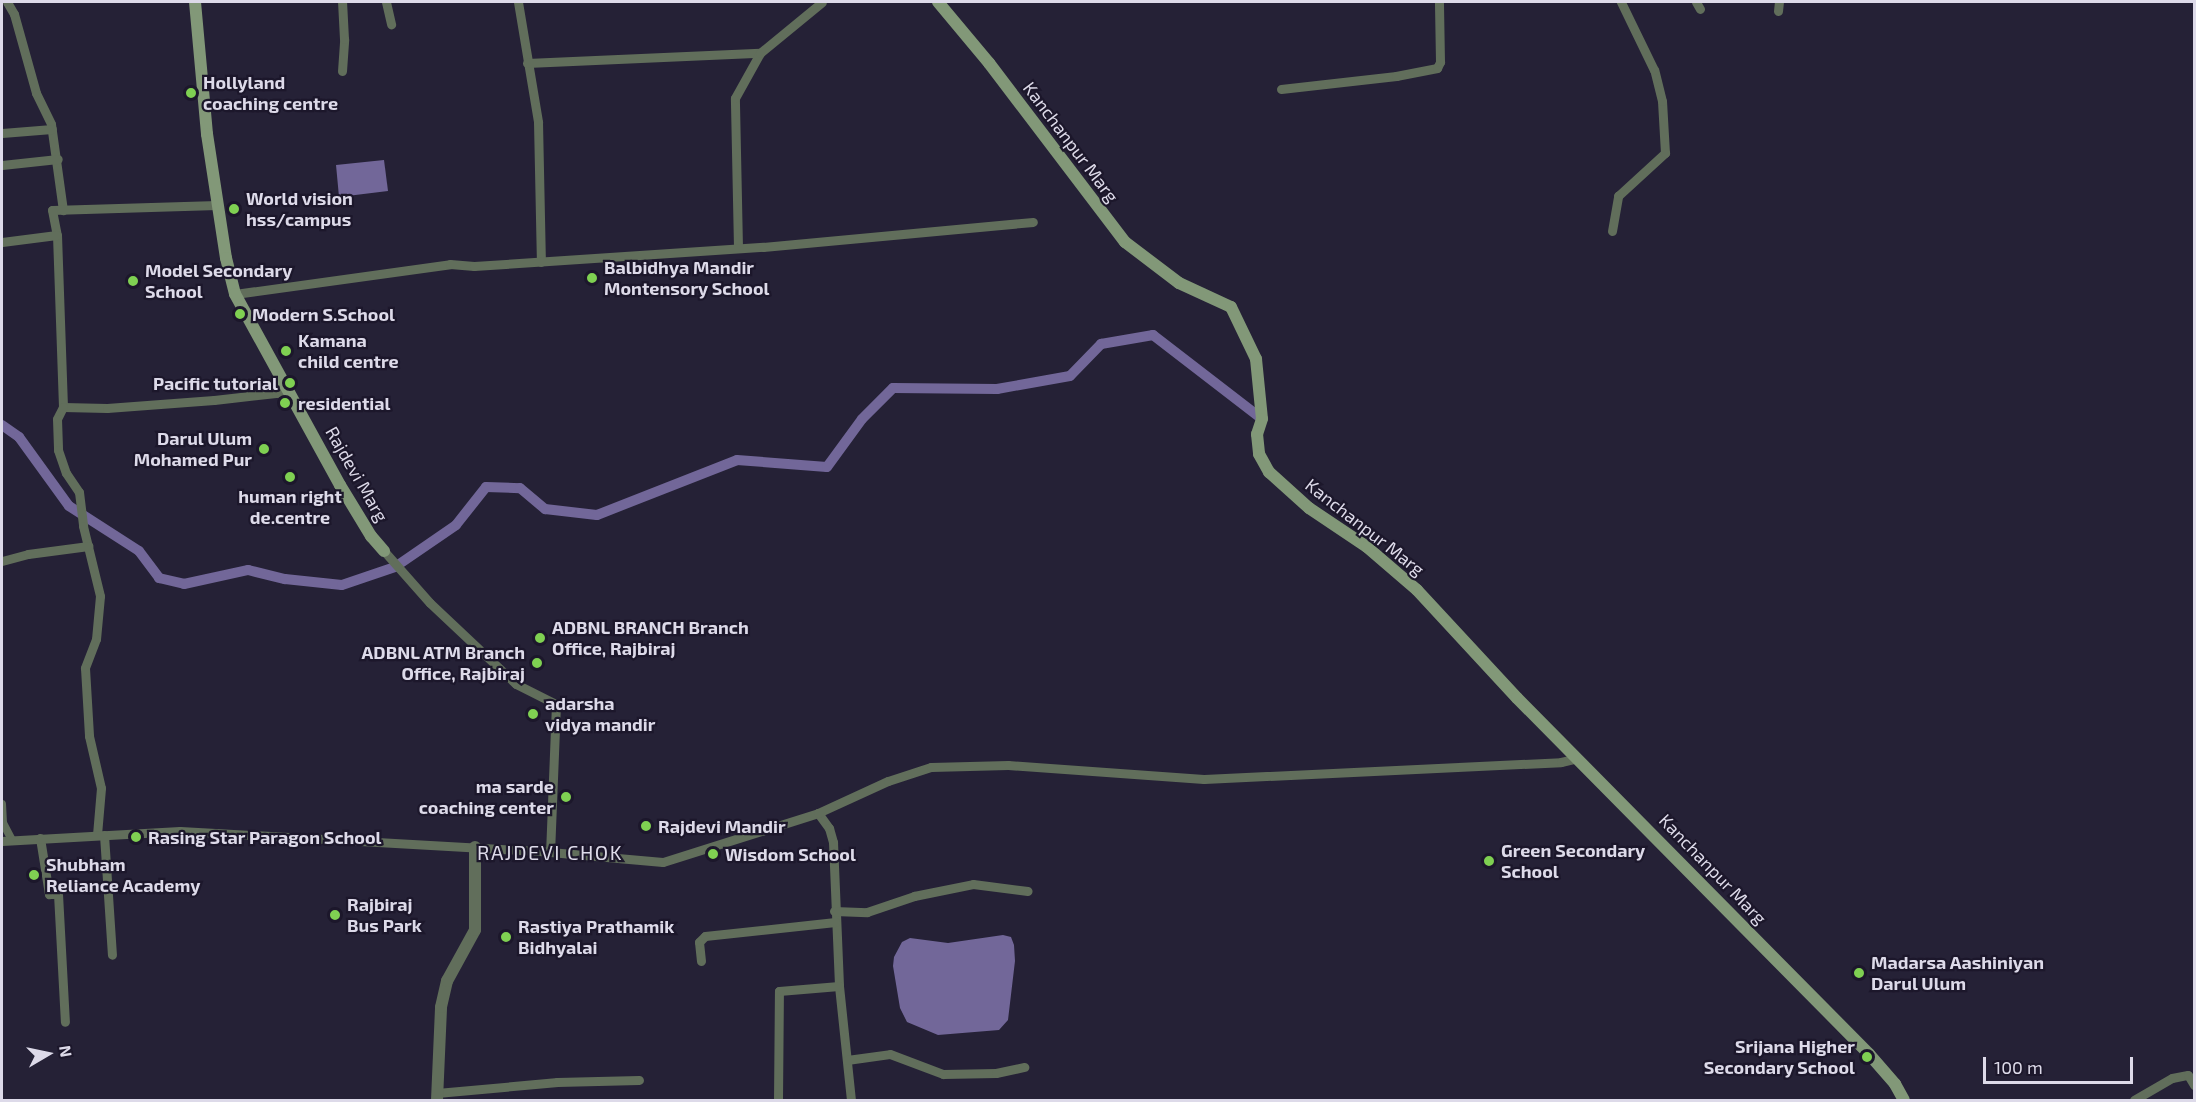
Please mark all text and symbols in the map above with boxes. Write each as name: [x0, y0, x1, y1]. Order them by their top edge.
place label: Hollyland coaching centre: [203, 72, 338, 115]
street label: Kanchanpur Marg: [1019, 77, 1123, 207]
marker: Hollyland coaching centre: [184, 86, 198, 100]
place label: World vision hss/campus: [246, 188, 353, 230]
marker: World vision hss/campus: [227, 202, 241, 216]
place label: Balbidhya Mandir Montensory School: [604, 257, 770, 300]
place label: Model Secondary School: [145, 260, 293, 302]
marker: Balbidhya Mandir Montensory School: [585, 271, 599, 285]
marker: Model Secondary School: [126, 274, 140, 288]
place label: Modern S.School: [252, 303, 395, 325]
marker: Modern S.School: [233, 307, 247, 321]
place label: Kamana child centre: [298, 330, 399, 372]
marker: Kamana child centre: [279, 344, 293, 358]
place label: Pacific tutorial: [153, 372, 278, 394]
marker: Pacific tutorial: [283, 376, 297, 390]
place label: residential: [298, 392, 390, 414]
marker: residential: [276, 394, 294, 412]
street label: Rajdevi Marg: [321, 423, 393, 525]
place label: Darul Ulum Mohamed Pur: [134, 428, 252, 470]
marker: Darul Ulum Mohamed Pur: [257, 442, 271, 456]
marker: human right de.centre: [283, 470, 297, 484]
street label: Kanchanpur Marg: [1301, 474, 1429, 580]
place label: human right de.centre: [238, 486, 342, 528]
place label: ADBNL BRANCH Branch Office, Rajbiraj: [552, 617, 749, 660]
marker: ADBNL BRANCH Branch Office, Rajbiraj: [533, 631, 547, 645]
place label: ADBNL ATM Branch Office, Rajbiraj: [361, 642, 525, 684]
marker: ADBNL ATM Branch Office, Rajbiraj: [530, 656, 544, 670]
place label: adarsha vidya mandir: [545, 693, 655, 736]
marker: adarsha vidya mandir: [526, 707, 540, 721]
place label: ma sarde coaching center: [419, 776, 554, 818]
marker: ma sarde coaching center: [559, 790, 573, 804]
street label: Kanchanpur Marg: [1655, 809, 1771, 929]
place label: Rajdevi Mandir: [658, 815, 786, 837]
marker: Rajdevi Mandir: [639, 819, 653, 833]
place label: Rasing Star Paragon School: [148, 826, 382, 848]
marker: Rasing Star Paragon School: [129, 830, 143, 844]
district label: RAJDEVI CHOK: [477, 840, 623, 864]
place label: Green Secondary School: [1501, 840, 1645, 882]
place label: Wisdom School: [725, 843, 856, 865]
marker: Wisdom School: [706, 847, 720, 861]
place label: Shubham Reliance Academy: [46, 854, 201, 896]
marker: Green Secondary School: [1482, 854, 1496, 868]
marker: Shubham Reliance Academy: [27, 868, 41, 882]
place label: Rajbiraj Bus Park: [347, 894, 422, 936]
marker: Rajbiraj Bus Park: [328, 908, 342, 922]
place label: Rastiya Prathamik Bidhyalai: [518, 916, 674, 958]
marker: Rastiya Prathamik Bidhyalai: [499, 930, 513, 944]
place label: Madarsa Aashiniyan Darul Ulum: [1871, 952, 2044, 994]
marker: Madarsa Aashiniyan Darul Ulum: [1852, 966, 1866, 980]
north arrow: [18, 1024, 78, 1084]
place label: Srijana Higher Secondary School: [1703, 1036, 1855, 1078]
text: N: [56, 1044, 77, 1058]
scale bar: [1986, 1045, 2136, 1083]
marker: Srijana Higher Secondary School: [1860, 1050, 1874, 1064]
text: 100 m: [1994, 1056, 2043, 1078]

